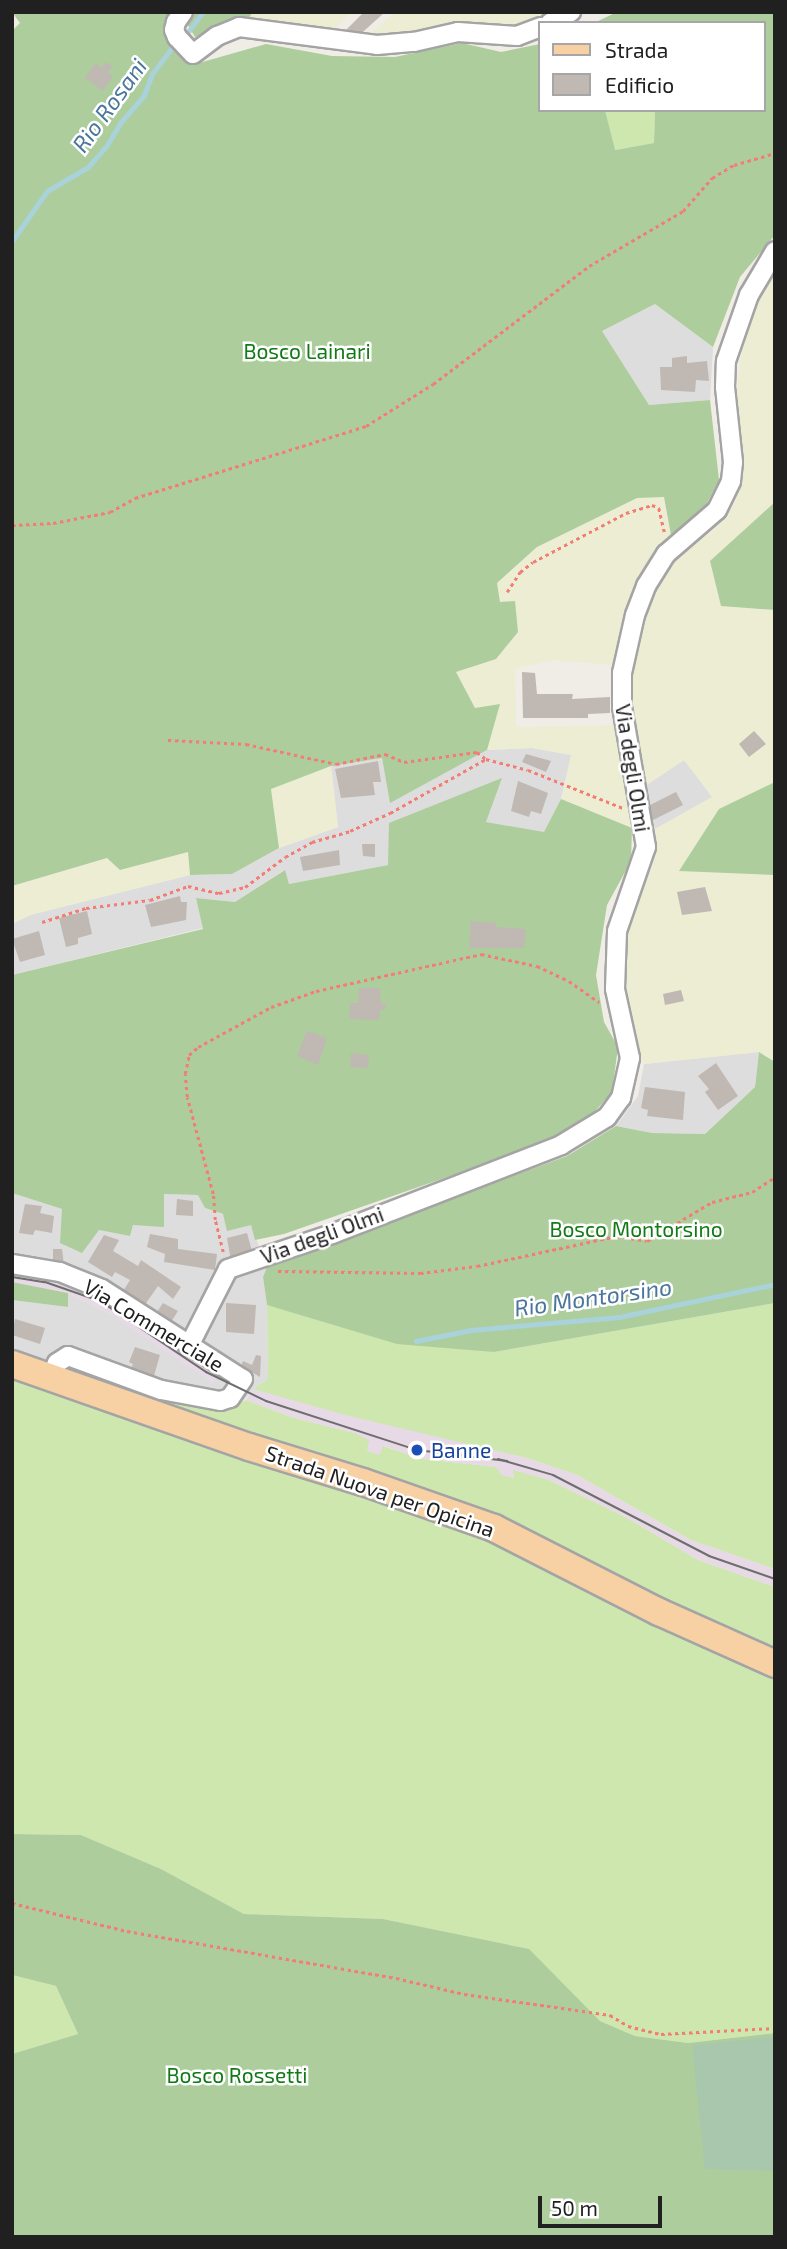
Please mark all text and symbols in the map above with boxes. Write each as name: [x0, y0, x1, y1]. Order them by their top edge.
legend: [538, 21, 766, 112]
text: Strada: [605, 37, 668, 62]
water label: Rio Rosani: [66, 53, 152, 157]
text: Edificio: [605, 72, 674, 97]
park label: Bosco Lainari: [243, 338, 371, 364]
street label: Via degli Olmi: [610, 702, 656, 834]
street label: Via degli Olmi: [257, 1201, 387, 1269]
park label: Bosco Montorsino: [549, 1216, 723, 1242]
water label: Rio Montorsino: [512, 1272, 674, 1322]
street label: Via Commerciale: [79, 1273, 229, 1377]
place label: Banne: [431, 1437, 491, 1463]
street label: Strada Nuova per Opicina: [262, 1440, 498, 1542]
marker: Banne: [409, 1442, 425, 1458]
park label: Bosco Rossetti: [167, 2062, 307, 2088]
scale bar: [542, 2182, 666, 2226]
text: 50 m: [551, 2195, 598, 2220]

